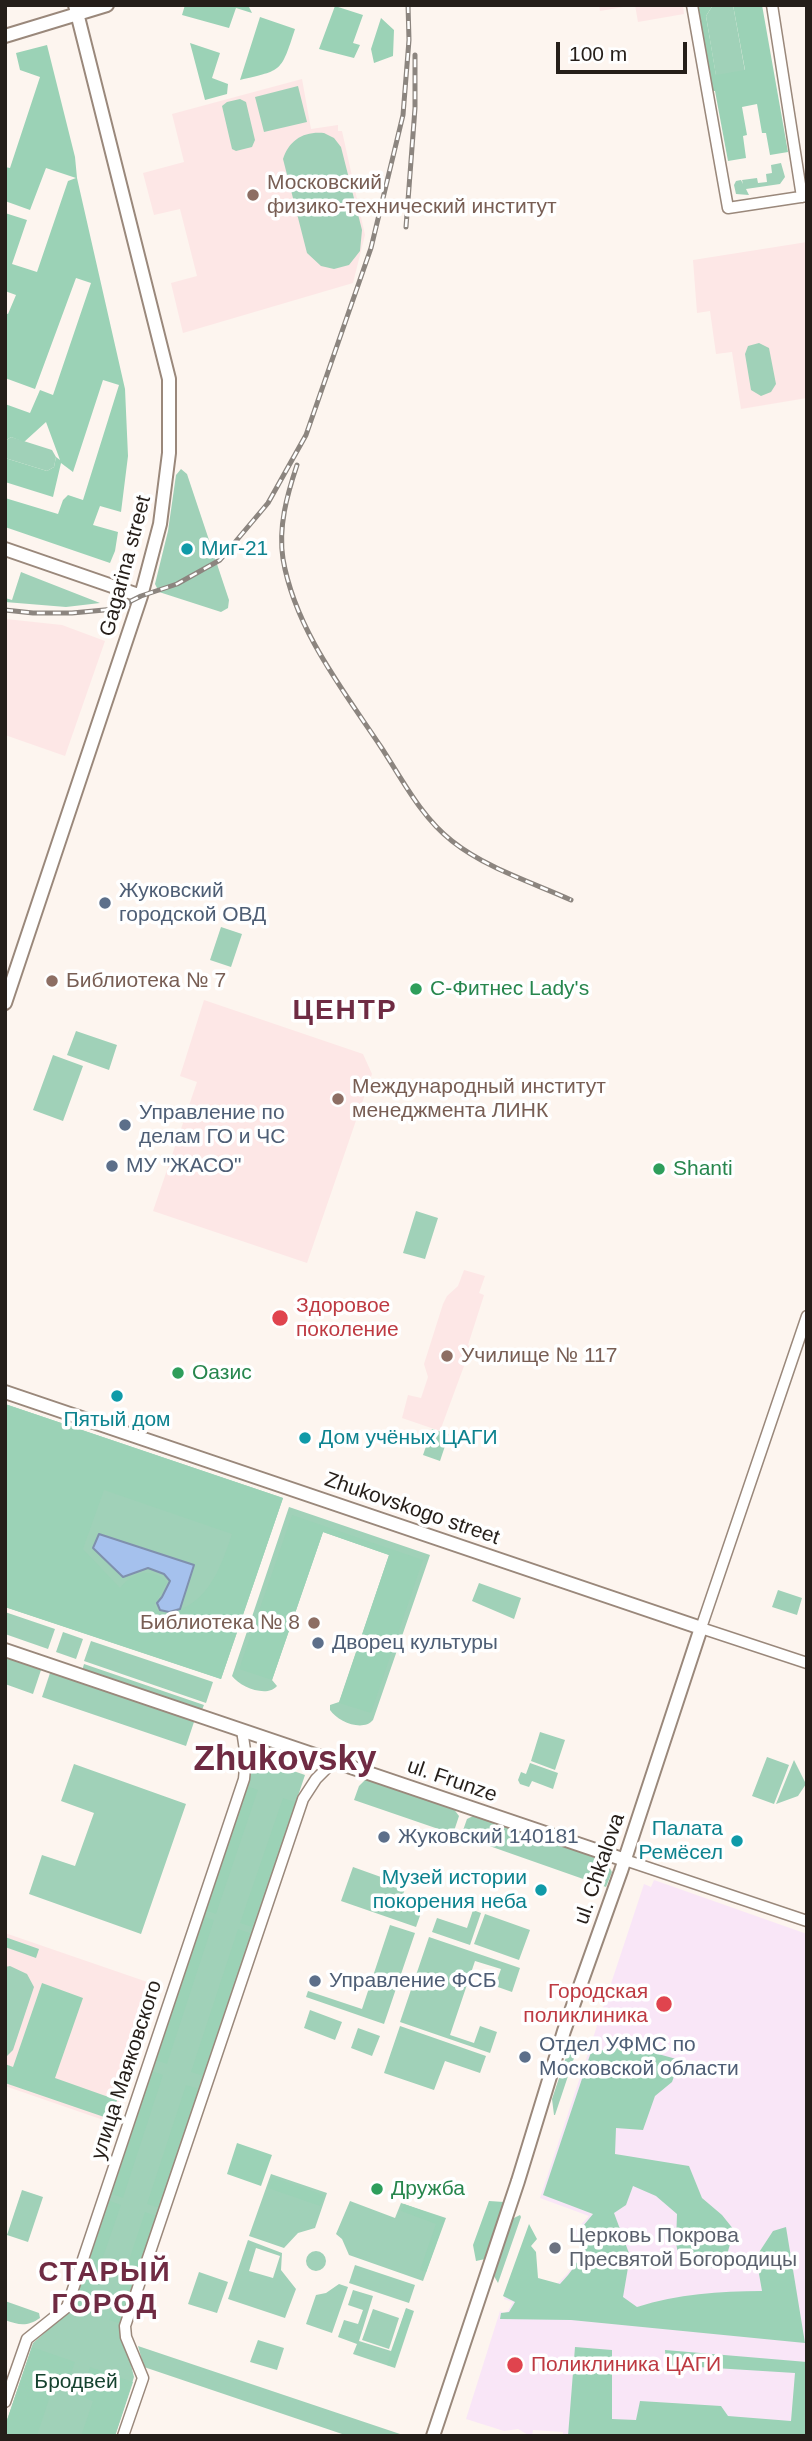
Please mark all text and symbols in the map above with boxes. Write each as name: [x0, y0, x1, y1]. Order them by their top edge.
scale bar: [560, 28, 691, 72]
text: 100 m: [569, 42, 627, 65]
place label: Московский физико-технический институт: [267, 170, 557, 220]
marker: Московский физико-технический институт: [245, 187, 261, 203]
street label: Gagarina street: [95, 493, 157, 639]
place label: Миг-21: [201, 536, 268, 562]
marker: Миг-21: [179, 541, 195, 557]
place label: Жуковский городской ОВД: [119, 878, 266, 928]
marker: Жуковский городской ОВД: [97, 895, 113, 911]
place label: Библиотека № 7: [66, 968, 226, 994]
marker: Библиотека № 7: [44, 973, 60, 989]
place label: С-Фитнес Lady's: [430, 976, 589, 1002]
marker: С-Фитнес Lady's: [408, 981, 424, 997]
district label: ЦЕНТР: [293, 994, 397, 1028]
place label: Международный институт менеджмента ЛИНК: [352, 1074, 606, 1124]
marker: Международный институт менеджмента ЛИНК: [330, 1091, 346, 1107]
place label: Управление по делам ГО и ЧС: [139, 1100, 286, 1150]
marker: Управление по делам ГО и ЧС: [117, 1117, 133, 1133]
place label: МУ "ЖАСО": [126, 1153, 242, 1179]
place label: Shanti: [673, 1156, 733, 1182]
marker: МУ "ЖАСО": [104, 1158, 120, 1174]
marker: Shanti: [651, 1161, 667, 1177]
place label: Здоровое поколение: [296, 1293, 399, 1343]
marker: Здоровое поколение: [270, 1308, 290, 1328]
place label: Училище № 117: [461, 1343, 617, 1369]
marker: Училище № 117: [439, 1348, 455, 1364]
place label: Оазис: [192, 1360, 252, 1386]
marker: Оазис: [170, 1365, 186, 1381]
marker: Пятый дом: [109, 1388, 125, 1404]
place label: Пятый дом: [63, 1407, 171, 1433]
place label: Дом учёных ЦАГИ: [319, 1425, 498, 1451]
marker: Дом учёных ЦАГИ: [297, 1430, 313, 1446]
street label: Zhukovskogo street: [321, 1467, 503, 1551]
place label: Библиотека № 8: [140, 1610, 300, 1636]
marker: Библиотека № 8: [306, 1615, 322, 1631]
place label: Дворец культуры: [332, 1630, 498, 1656]
marker: Дворец культуры: [310, 1635, 326, 1651]
district label: Zhukovsky: [194, 1739, 376, 1781]
street label: ul. Frunze: [404, 1754, 500, 1808]
street label: ul. Chkalova: [569, 1810, 631, 1928]
place label: Палата Ремёсел: [638, 1816, 723, 1866]
place label: Жуковский 140181: [398, 1824, 579, 1850]
marker: Жуковский 140181: [376, 1829, 392, 1845]
marker: Палата Ремёсел: [729, 1833, 745, 1849]
place label: Музей истории покорения неба: [373, 1865, 527, 1915]
marker: Музей истории покорения неба: [533, 1882, 549, 1898]
place label: Управление ФСБ: [329, 1968, 496, 1994]
marker: Управление ФСБ: [307, 1973, 323, 1989]
street label: улица Маяковского: [86, 1977, 168, 2163]
place label: Городская поликлиника: [523, 1979, 648, 2029]
marker: Городская поликлиника: [654, 1994, 674, 2014]
place label: Отдел УФМС по Московской области: [539, 2032, 739, 2082]
marker: Отдел УФМС по Московской области: [517, 2049, 533, 2065]
place label: Дружба: [391, 2176, 465, 2202]
marker: Дружба: [369, 2181, 385, 2197]
place label: Церковь Покрова Пресвятой Богородицы: [569, 2223, 797, 2273]
marker: Церковь Покрова Пресвятой Богородицы: [547, 2240, 563, 2256]
district label: СТАРЫЙ ГОРОД: [39, 2256, 171, 2322]
place label: Поликлиника ЦАГИ: [531, 2352, 721, 2378]
marker: Поликлиника ЦАГИ: [505, 2355, 525, 2375]
park label: Бродвей: [34, 2369, 118, 2395]

